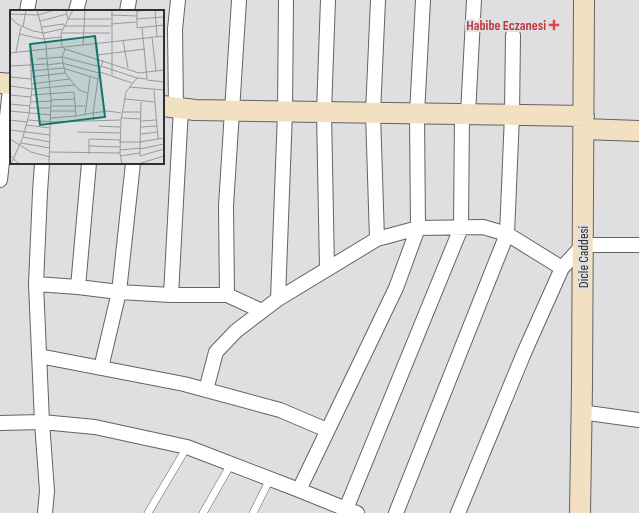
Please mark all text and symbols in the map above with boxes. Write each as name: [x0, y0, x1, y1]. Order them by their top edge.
inset map: [10, 10, 164, 164]
place label: Habibe Eczanesi: [466, 17, 546, 34]
marker: Habibe Eczanesi: [549, 20, 559, 30]
street label: Dicle Caddesi: [575, 226, 592, 288]

